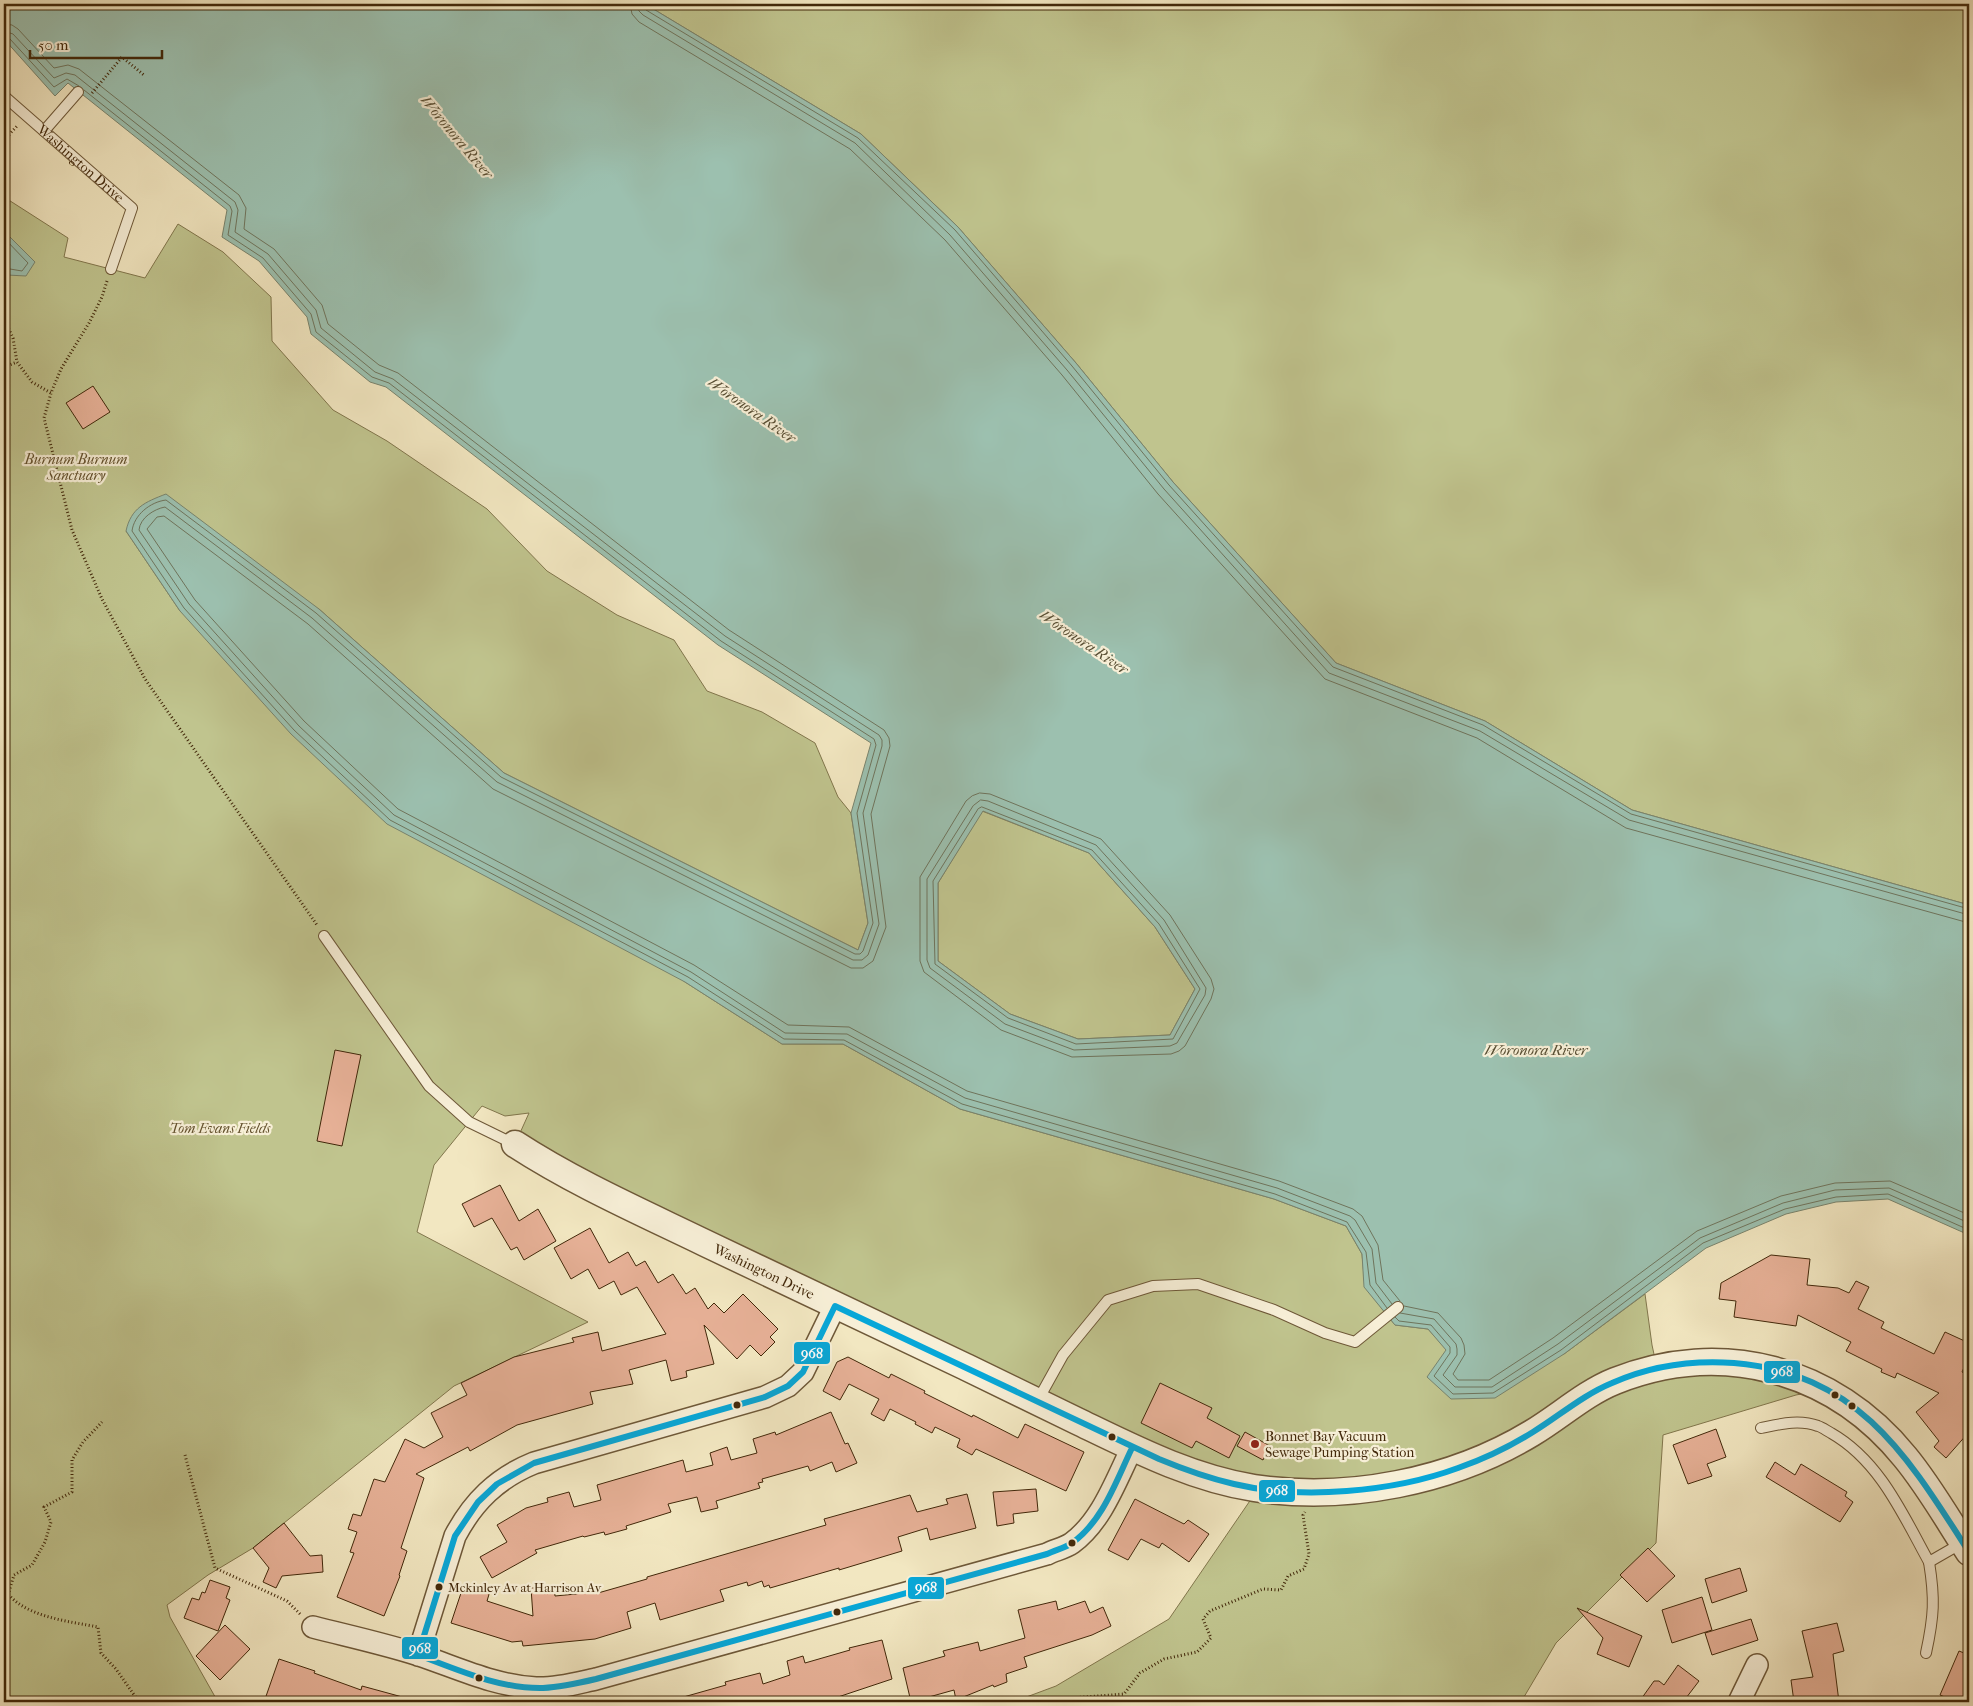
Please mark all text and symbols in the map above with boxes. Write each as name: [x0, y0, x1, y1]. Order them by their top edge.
scale bar: [30, 28, 162, 60]
text: 50 m: [38, 36, 69, 54]
water label: Woronora River: [417, 92, 498, 183]
street label: Washington Drive: [33, 120, 128, 206]
water label: Woronora River: [705, 373, 800, 448]
park label: Burnum Burnum Sanctuary: [24, 451, 127, 484]
water label: Woronora River: [1036, 606, 1133, 679]
water label: Woronora River: [1485, 1041, 1589, 1059]
park label: Tom Evans Fields: [170, 1120, 271, 1137]
street label: Washington Drive: [710, 1240, 817, 1303]
line badge: 968: [793, 1341, 831, 1365]
text: 968: [800, 1345, 823, 1362]
line badge: 968: [1763, 1360, 1801, 1384]
text: 968: [1770, 1363, 1793, 1380]
unlabelled marker: [1830, 1390, 1840, 1400]
unlabelled marker: [732, 1400, 742, 1410]
unlabelled marker: [1847, 1401, 1857, 1411]
place label: Bonnet Bay Vacuum Sewage Pumping Station: [1265, 1428, 1414, 1461]
unlabelled marker: [1107, 1432, 1117, 1442]
marker: Bonnet Bay Vacuum Sewage Pumping Station: [1249, 1438, 1261, 1450]
line badge: 968: [1258, 1479, 1296, 1503]
text: 968: [1265, 1482, 1288, 1499]
unlabelled marker: [1067, 1538, 1077, 1548]
line badge: 968: [907, 1576, 945, 1600]
text: 968: [914, 1579, 937, 1596]
place label: Mckinley Av at Harrison Av: [448, 1580, 602, 1595]
marker: Mckinley Av at Harrison Av: [434, 1582, 444, 1592]
unlabelled marker: [832, 1607, 842, 1617]
line badge: 968: [401, 1636, 439, 1660]
text: 968: [408, 1640, 431, 1657]
unlabelled marker: [474, 1673, 484, 1683]

